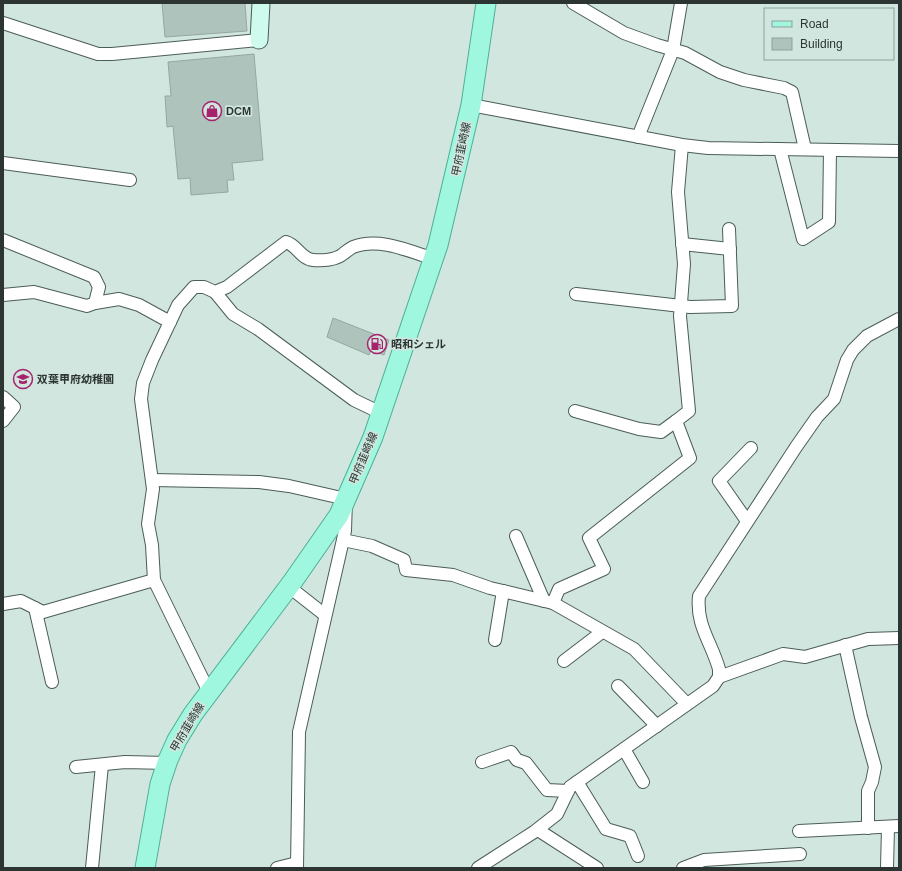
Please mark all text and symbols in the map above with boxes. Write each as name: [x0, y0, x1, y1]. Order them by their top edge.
legend: [764, 8, 894, 60]
text: Road: [800, 17, 829, 31]
text: Building: [800, 37, 843, 51]
shop icon: DCM: [201, 100, 223, 122]
place label: DCM: [226, 105, 251, 117]
street label: 甲府韮崎線: [449, 121, 473, 177]
fuel station icon: 昭和シェル: [366, 333, 388, 355]
place label: 昭和シェル: [391, 338, 446, 350]
school or university icon: 双葉甲府幼稚園: [12, 368, 34, 390]
place label: 双葉甲府幼稚園: [37, 373, 114, 385]
street label: 甲府韮崎線: [347, 430, 379, 486]
street label: 甲府韮崎線: [168, 700, 206, 754]

